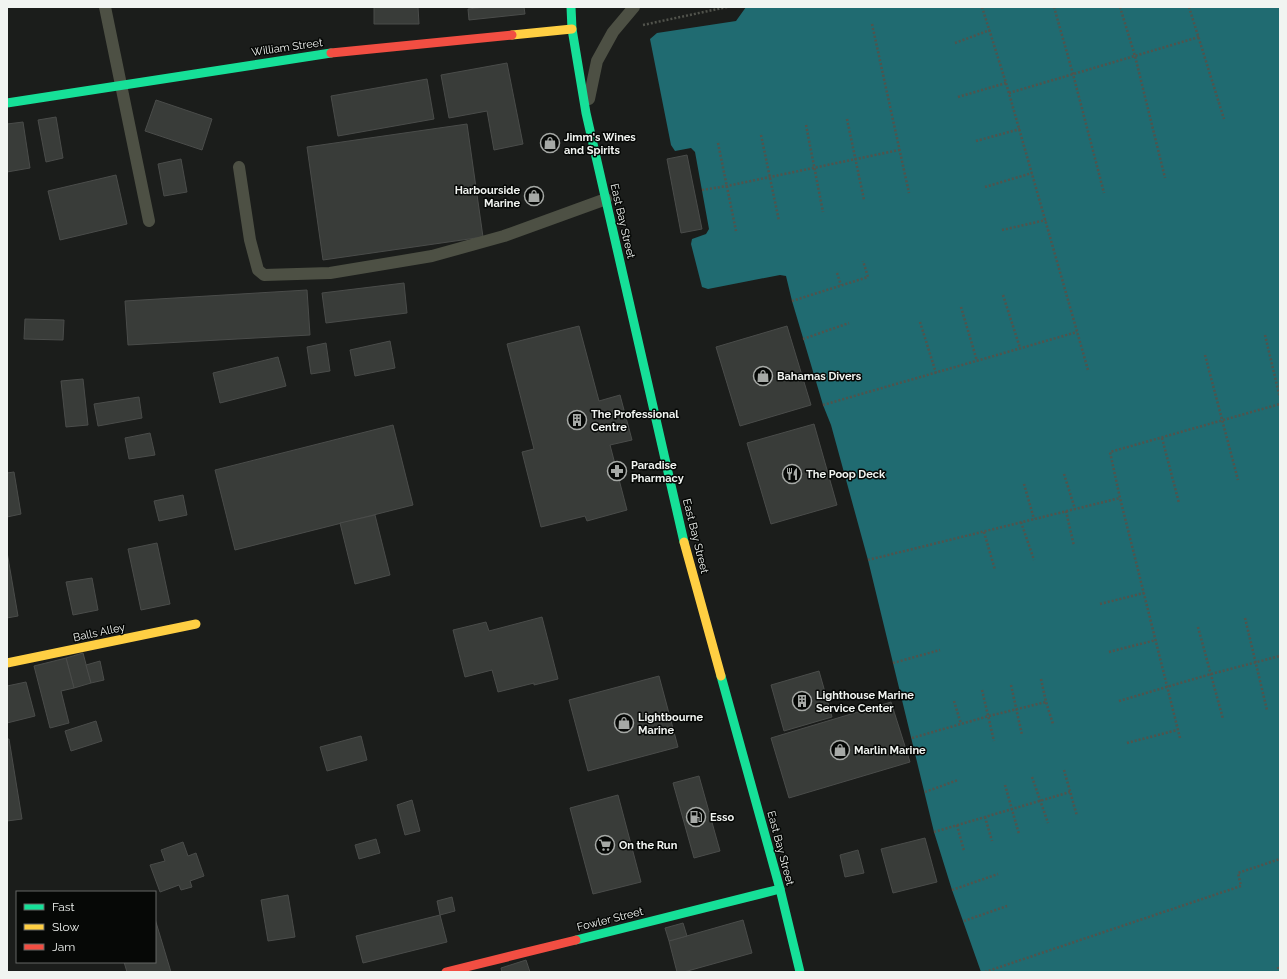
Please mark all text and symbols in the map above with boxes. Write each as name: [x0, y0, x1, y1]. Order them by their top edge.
street label: William Street: [251, 36, 324, 59]
place label: Jimm's Wines and Spirits: [564, 131, 636, 157]
shop icon: Jimm's Wines and Spirits: [539, 132, 561, 154]
street label: East Bay Street: [608, 182, 638, 260]
place label: Harbourside Marine: [455, 184, 520, 210]
shop icon: Harbourside Marine: [523, 185, 545, 207]
shop icon: Bahamas Divers: [752, 365, 774, 387]
place label: Bahamas Divers: [777, 370, 862, 383]
place label: The Professional Centre: [591, 408, 679, 434]
building icon: The Professional Centre: [566, 409, 588, 431]
place label: Paradise Pharmacy: [631, 459, 684, 485]
pharmacy icon: Paradise Pharmacy: [606, 460, 628, 482]
restaurant icon: The Poop Deck: [781, 463, 803, 485]
place label: The Poop Deck: [806, 468, 886, 481]
street label: East Bay Street: [680, 497, 711, 575]
street label: Balls Alley: [72, 621, 126, 644]
place label: Lighthouse Marine Service Center: [816, 689, 914, 715]
building icon: Lighthouse Marine Service Center: [791, 690, 813, 712]
place label: Lightbourne Marine: [638, 711, 703, 737]
shop icon: Lightbourne Marine: [613, 712, 635, 734]
shop icon: Marlin Marine: [829, 739, 851, 761]
place label: Marlin Marine: [854, 744, 926, 757]
fuel station icon: Esso: [685, 806, 707, 828]
street label: East Bay Street: [764, 809, 797, 887]
place label: Esso: [710, 811, 734, 824]
supermarket icon: On the Run: [594, 834, 616, 856]
place label: On the Run: [619, 839, 678, 852]
legend: [16, 891, 156, 963]
text: Fast: [52, 900, 75, 914]
street label: Fowler Street: [576, 905, 645, 934]
text: Slow: [52, 920, 79, 934]
text: Jam: [52, 940, 75, 954]

